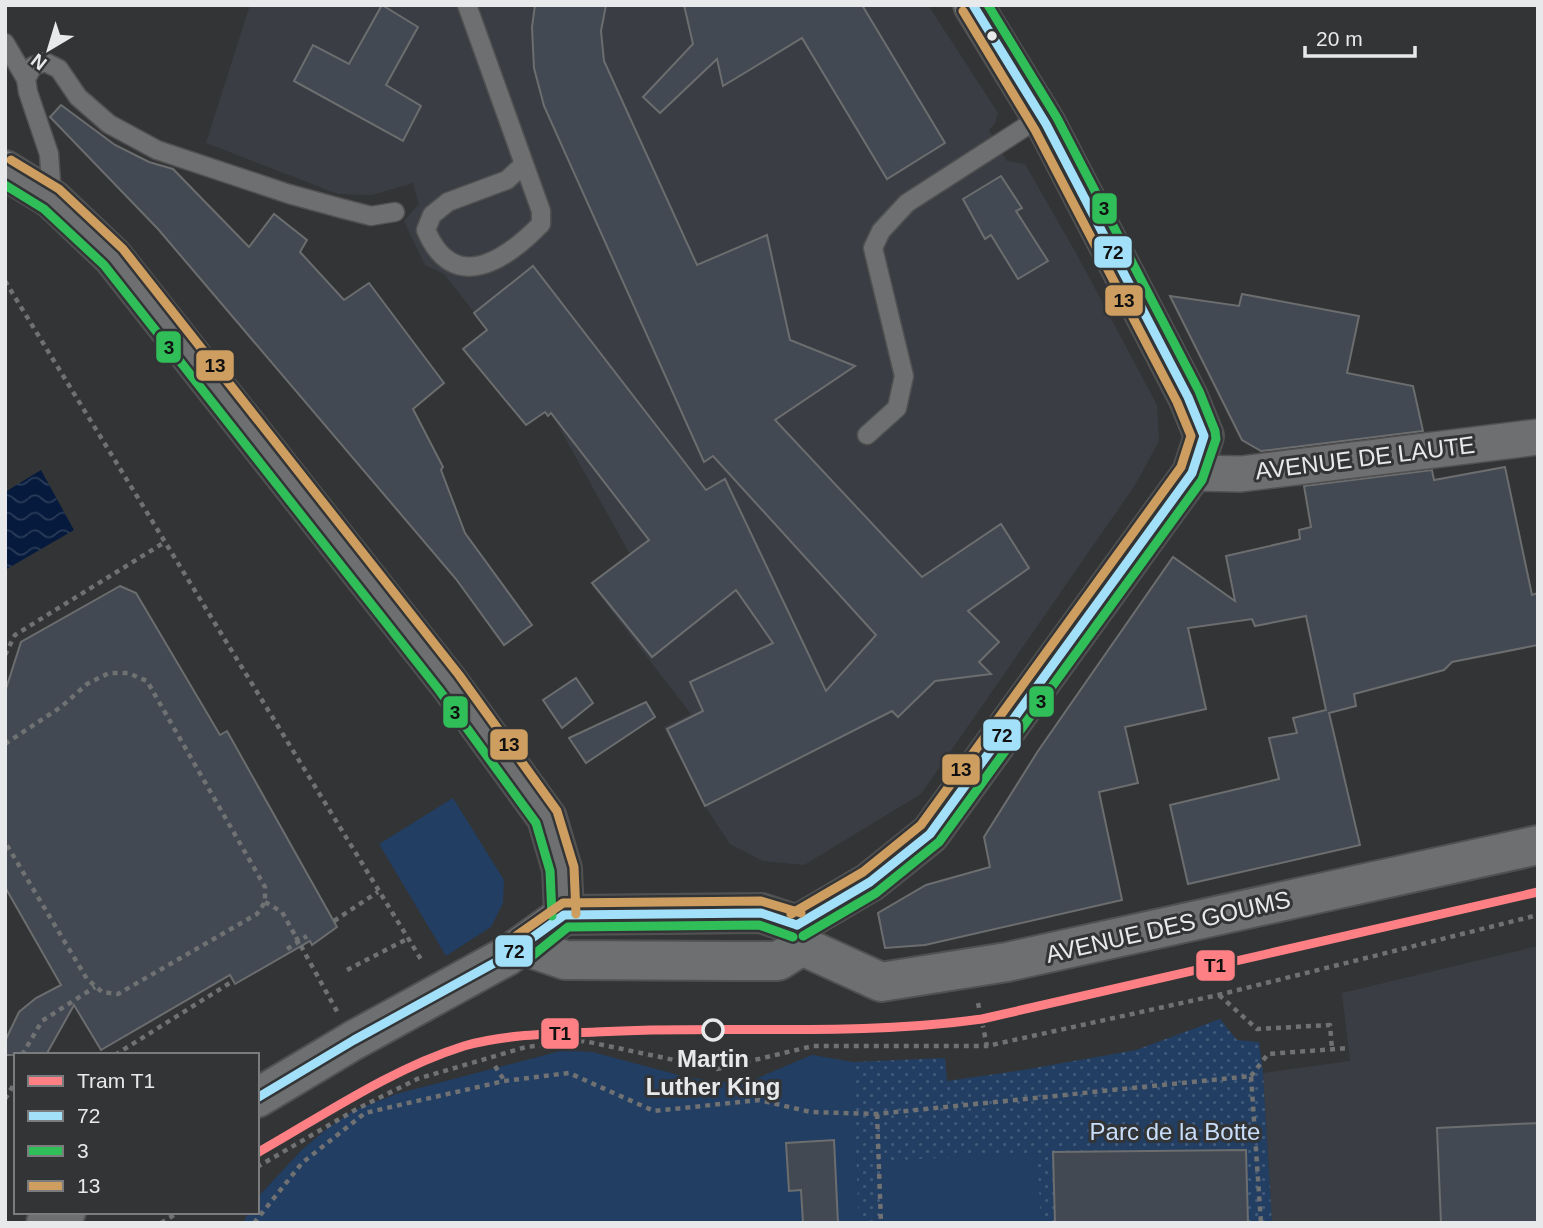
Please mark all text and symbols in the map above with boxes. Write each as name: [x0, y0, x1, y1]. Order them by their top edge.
north arrow: [14, 14, 84, 84]
scale bar: [1305, 14, 1415, 58]
text: 20 m: [1316, 27, 1363, 50]
unlabelled marker: [985, 29, 999, 43]
text: N: [27, 50, 51, 75]
line badge: 3: [1091, 192, 1118, 225]
text: 3: [1099, 198, 1109, 219]
line badge: 72: [1093, 235, 1133, 269]
text: 72: [1102, 242, 1124, 263]
line badge: 13: [1104, 284, 1144, 317]
text: 13: [1113, 290, 1135, 311]
line badge: 3: [155, 330, 182, 364]
text: 3: [164, 337, 174, 358]
line badge: 13: [195, 349, 235, 382]
text: 13: [204, 355, 226, 376]
street label: AVENUE DE LAUTE: [1254, 431, 1476, 484]
line badge: 3: [1028, 685, 1055, 718]
text: 3: [1036, 691, 1046, 712]
line badge: 3: [442, 695, 469, 729]
text: 3: [450, 702, 460, 723]
line badge: 72: [982, 718, 1022, 752]
text: 72: [991, 725, 1013, 746]
line badge: 13: [489, 728, 529, 761]
text: 13: [498, 734, 520, 755]
line badge: 13: [941, 753, 981, 786]
text: 13: [950, 759, 972, 780]
street label: AVENUE DES GOUMS: [1043, 885, 1293, 968]
line badge: 72: [494, 934, 534, 968]
text: 72: [503, 941, 525, 962]
line badge: T1: [1195, 949, 1236, 982]
text: T1: [1204, 955, 1227, 976]
line badge: T1: [540, 1017, 580, 1050]
marker: Martin Luther King: [702, 1019, 724, 1041]
text: T1: [549, 1023, 572, 1044]
place label: Martin Luther King: [646, 1045, 780, 1100]
legend: [14, 1053, 259, 1214]
text: Tram T1: [77, 1069, 155, 1092]
text: 72: [77, 1104, 100, 1127]
park label: Parc de la Botte: [1090, 1118, 1260, 1145]
text: 3: [77, 1139, 89, 1162]
text: 13: [77, 1174, 100, 1197]

